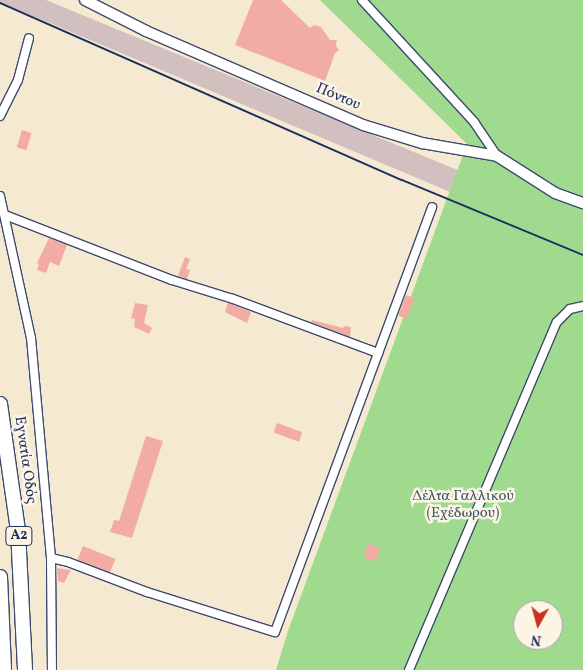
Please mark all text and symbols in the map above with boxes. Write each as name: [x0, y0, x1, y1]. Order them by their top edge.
street label: Πόντου: [313, 80, 363, 114]
street label: Εγνατία Οδός: [10, 415, 40, 505]
park label: Δέλτα Γαλλικού (Εχέδωρου): [412, 487, 514, 522]
road number: Α2: [5, 524, 33, 548]
north arrow: [513, 600, 563, 650]
text: N: [530, 629, 542, 649]

